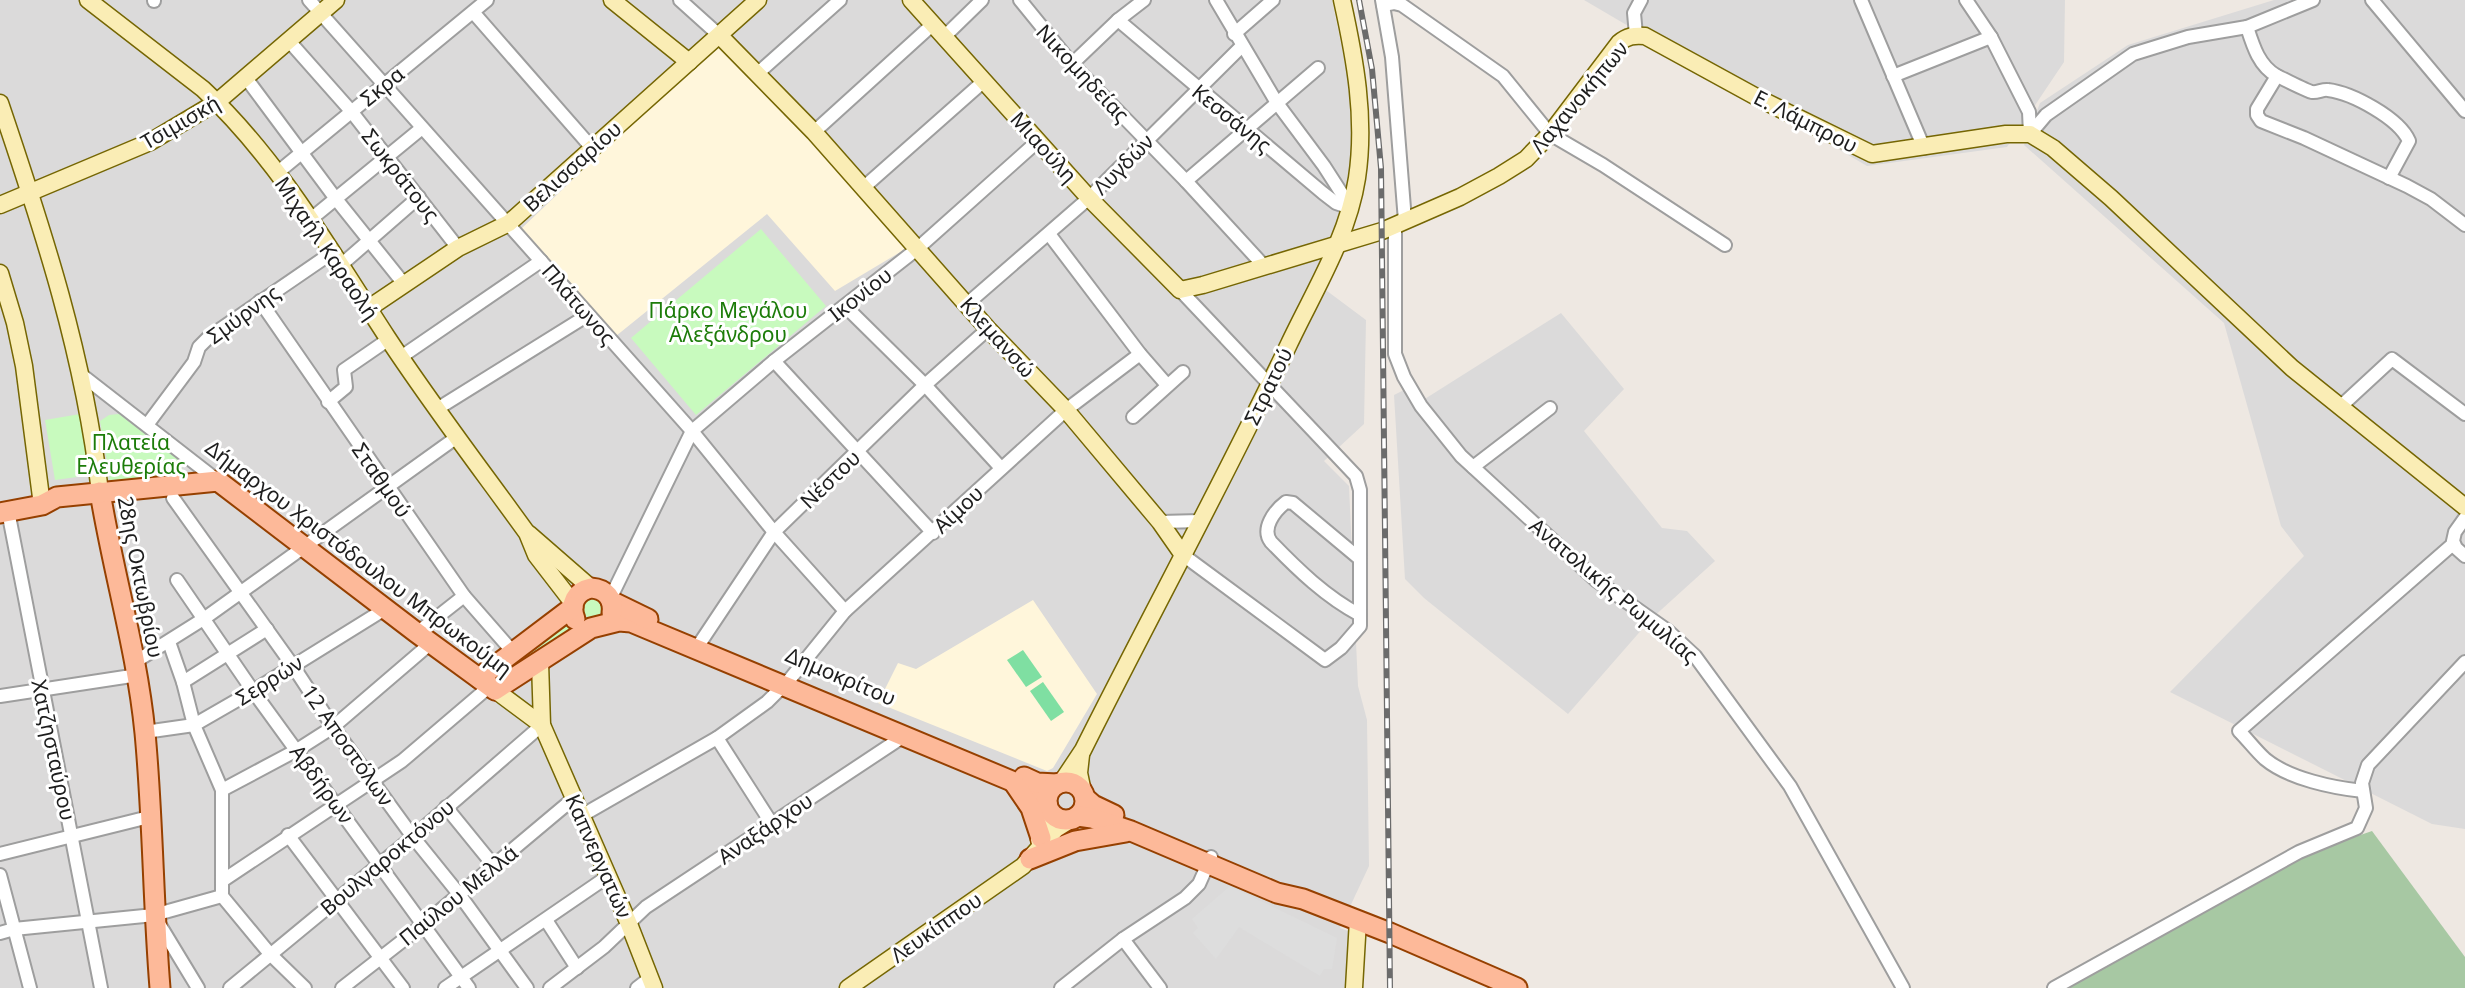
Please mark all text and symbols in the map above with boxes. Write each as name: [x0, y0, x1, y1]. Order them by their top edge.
street label: Νικομηδείας: [1030, 18, 1136, 128]
street label: Λαχανοκήπων: [1524, 35, 1634, 159]
street label: Σκρα: [354, 60, 410, 112]
street label: Κεσσάνης: [1186, 77, 1278, 159]
street label: Ε. Λάμπρου: [1749, 83, 1863, 159]
street label: Τσιμισκή: [135, 88, 225, 156]
street label: Μιαούλη: [1005, 105, 1083, 189]
street label: Βελισσαρίου: [517, 114, 627, 218]
street label: Σωκράτους: [356, 123, 446, 227]
street label: Λυγδών: [1087, 127, 1160, 200]
street label: Μιχαήλ Καραολή: [269, 171, 385, 325]
street label: Πλάτωνος: [536, 258, 622, 350]
street label: Ικονίου: [823, 260, 897, 328]
street label: Σμύρνης: [201, 278, 285, 350]
street label: Κλεμανσώ: [954, 291, 1042, 383]
park label: Πάρκο Μεγάλου Αλεξάνδρου: [649, 296, 808, 348]
street label: Στρατού: [1237, 343, 1299, 429]
park label: Πλατεία Ελευθερίας: [76, 428, 186, 480]
street label: Δήμαρχου Χριστόδουλου Μπρωκούμη: [200, 433, 518, 683]
street label: Σταθμού: [346, 437, 418, 523]
street label: Νέστου: [794, 443, 866, 515]
street label: Αίμου: [927, 479, 989, 539]
street label: 28ης Οκτωβρίου: [112, 494, 170, 660]
street label: Ανατολικής Ρωμυλίας: [1524, 511, 1704, 669]
street label: Δημοκρίτου: [782, 640, 900, 712]
street label: Σερρών: [230, 648, 308, 712]
street label: Χατζησταύρου: [25, 677, 83, 823]
street label: 12 Αποστόλων: [296, 679, 400, 811]
street label: Αβδήρων: [284, 739, 360, 829]
street label: Αναξάρχου: [712, 786, 818, 870]
street label: Καπνεργατών: [559, 790, 639, 923]
street label: Βουλγαροκτόνου: [314, 793, 460, 921]
street label: Παύλου Μελλά: [393, 838, 523, 952]
street label: Λευκίππου: [885, 885, 987, 969]

